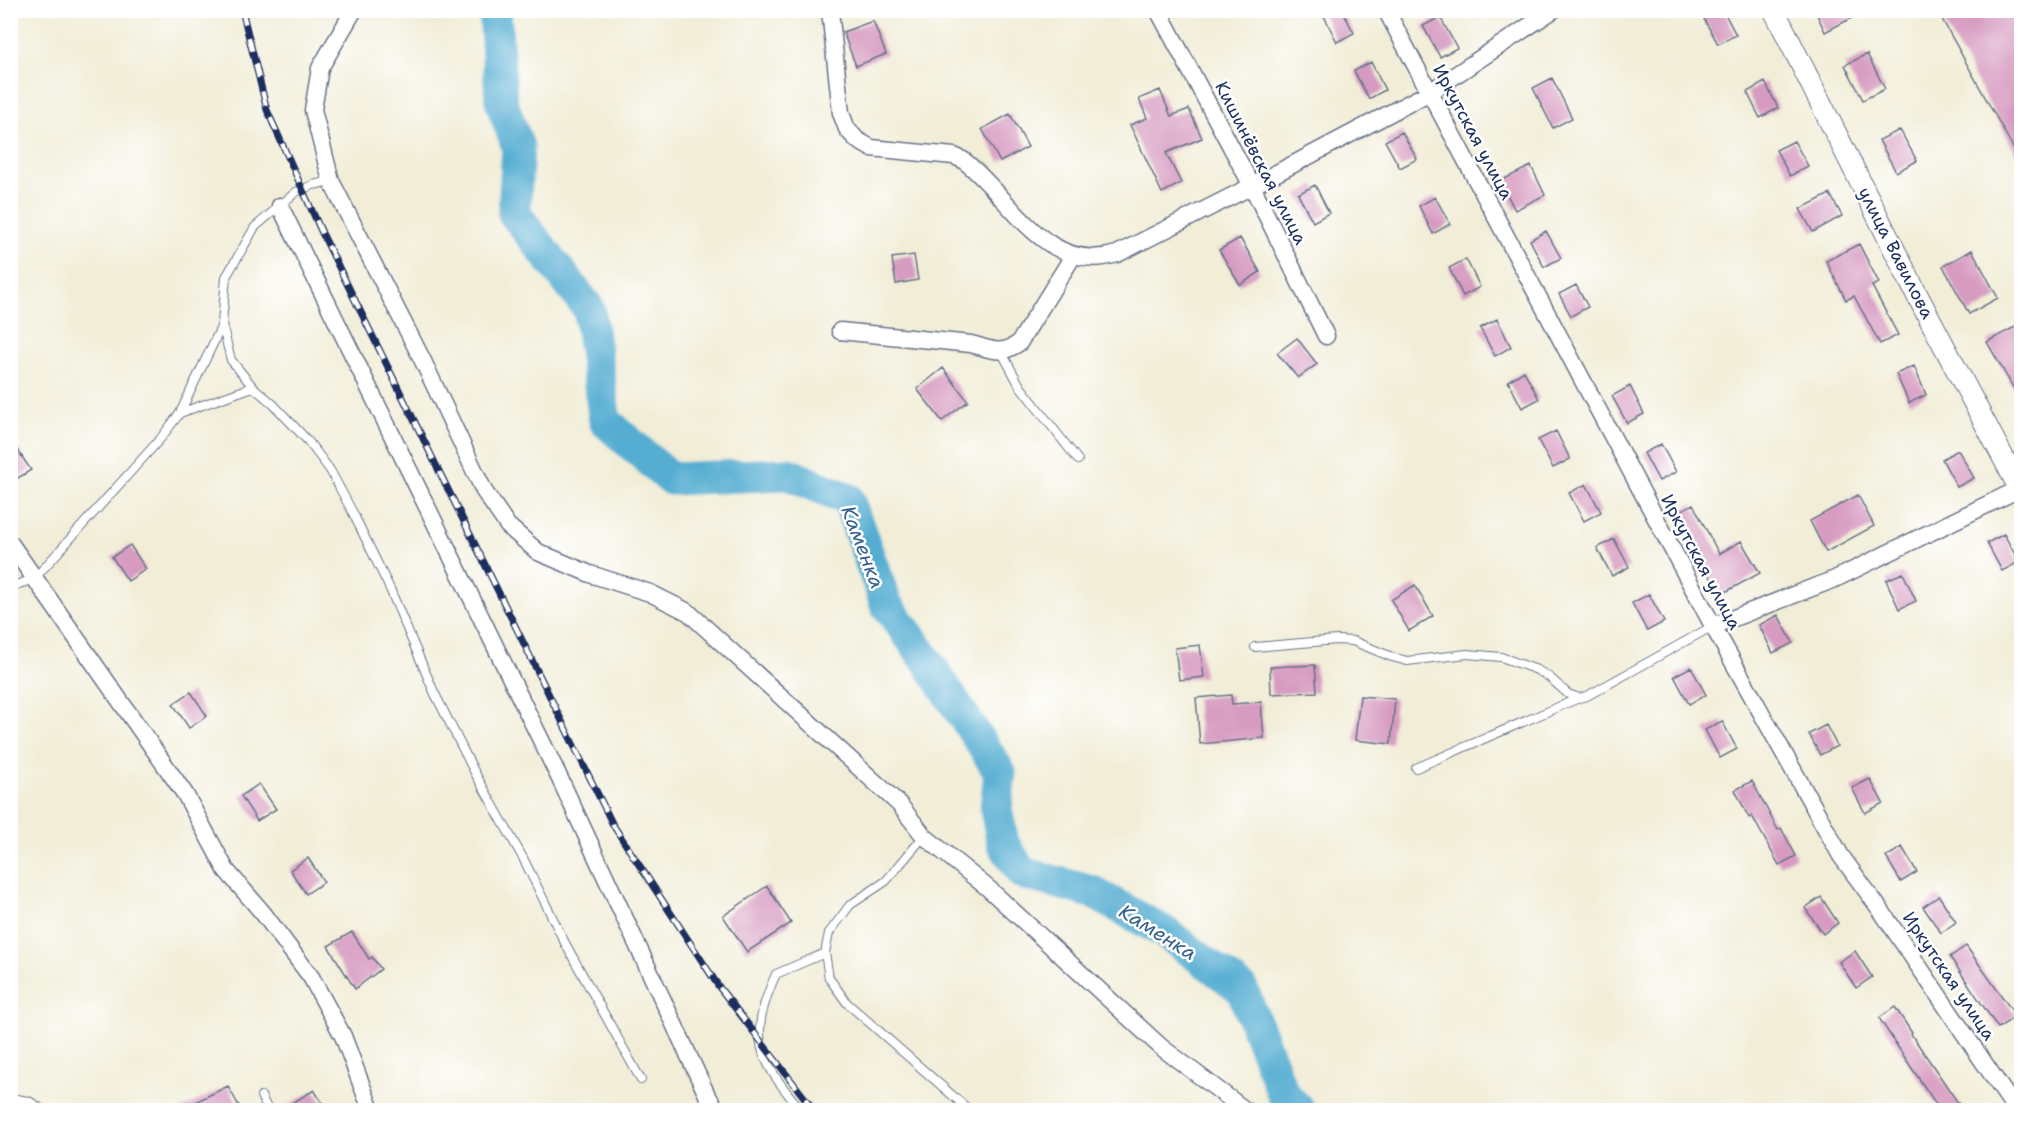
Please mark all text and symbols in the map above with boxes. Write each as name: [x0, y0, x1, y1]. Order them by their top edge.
street label: Иркутская улица: [1427, 60, 1519, 204]
street label: Кишинёвская улица: [1209, 77, 1313, 249]
street label: улица Вавилова: [1852, 183, 1940, 323]
street label: Иркутская улица: [1655, 490, 1747, 634]
water label: Каменка: [835, 502, 891, 592]
water label: Каменка: [1114, 898, 1202, 966]
street label: Иркутская улица: [1897, 907, 2001, 1045]

